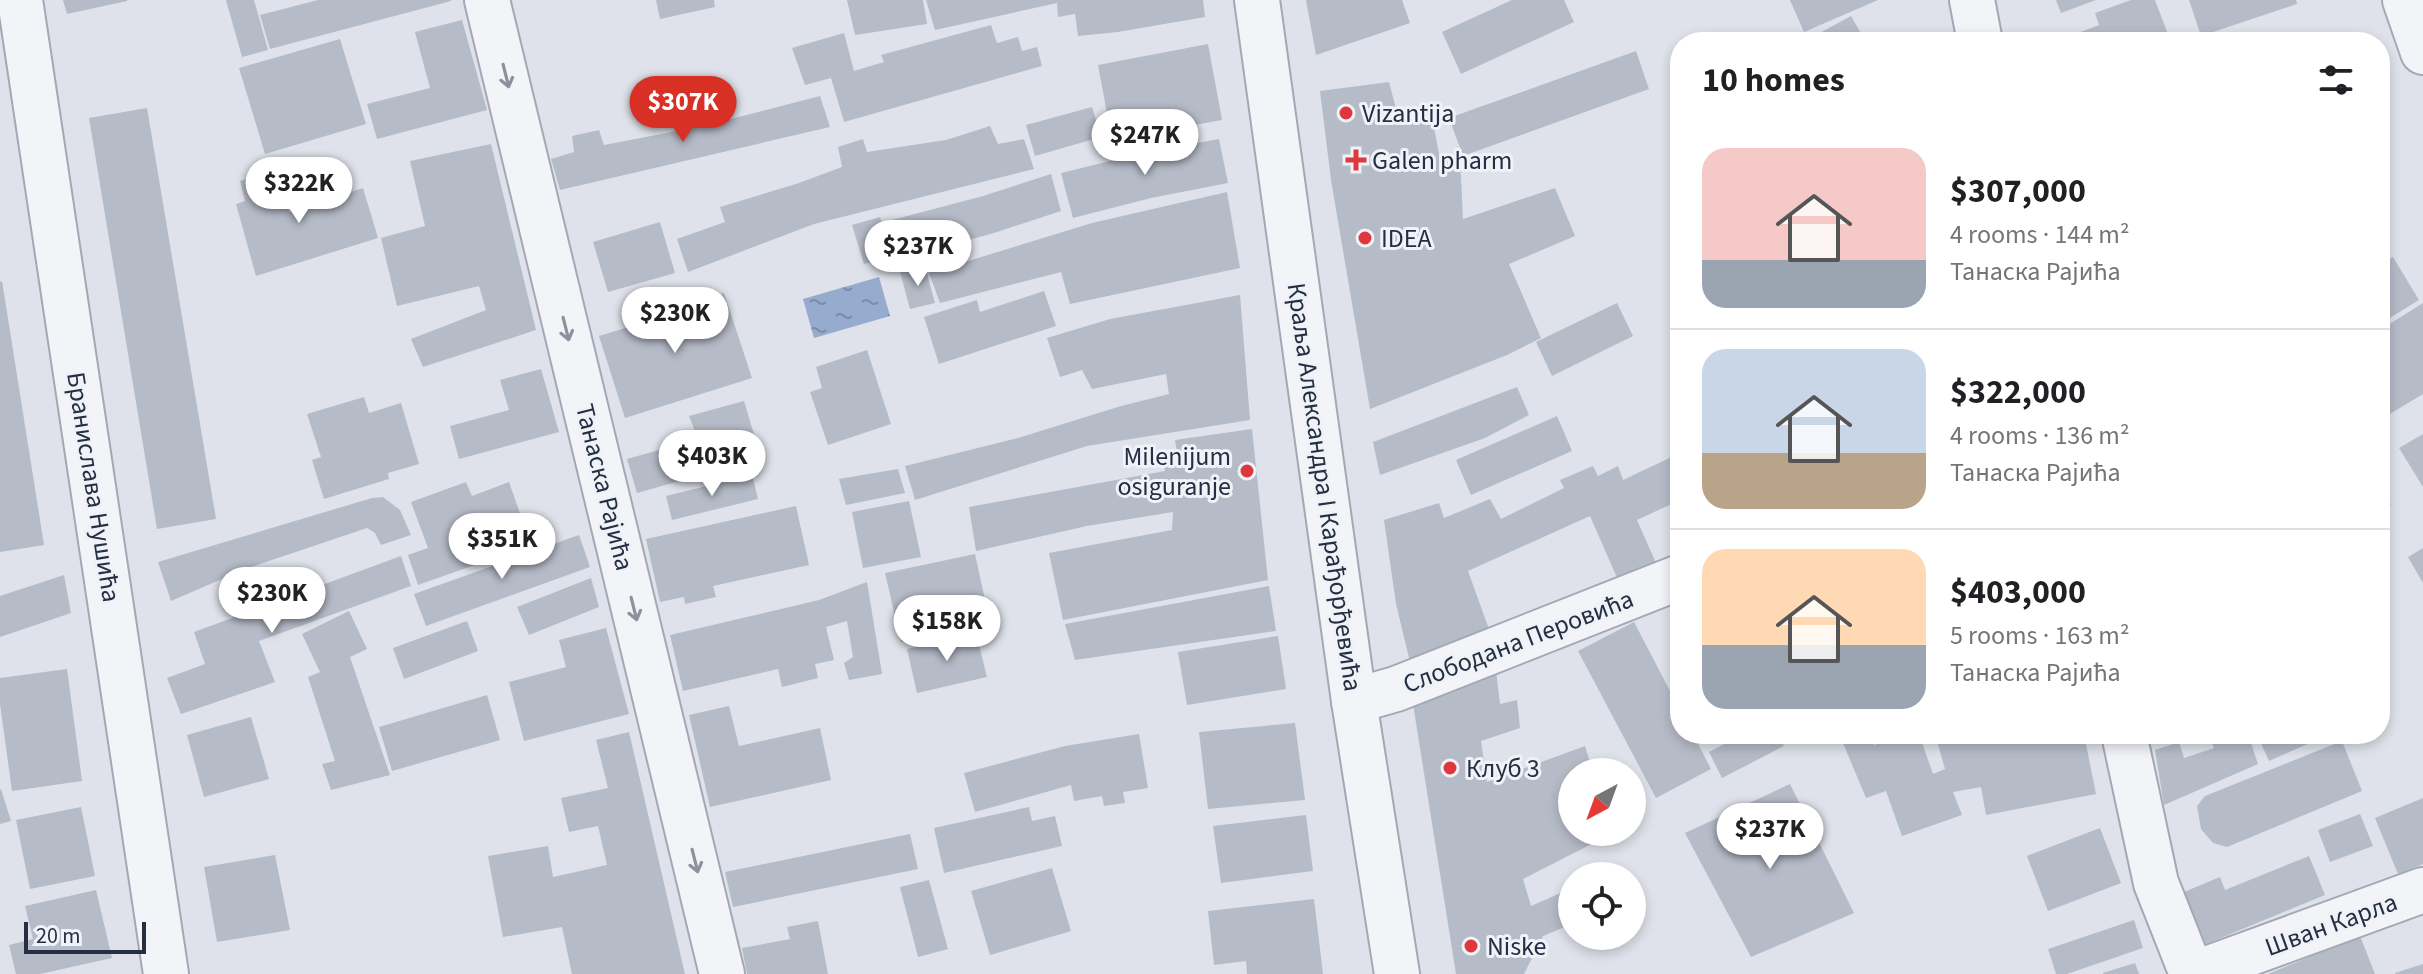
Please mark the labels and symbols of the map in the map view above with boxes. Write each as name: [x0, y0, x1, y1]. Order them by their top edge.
one-way arrow: [499, 62, 514, 88]
pin: $307K: [627, 76, 739, 144]
place label: Vizantija: [1362, 95, 1454, 132]
marker: Vizantija: [1337, 104, 1355, 122]
pin: $247K: [1089, 109, 1201, 177]
place label: Galen pharm: [1372, 142, 1512, 179]
marker: Galen pharm: [1347, 151, 1365, 169]
pin: $322K: [243, 157, 355, 225]
pin: $237K: [862, 220, 974, 288]
place label: IDEA: [1381, 220, 1433, 257]
marker: IDEA: [1356, 229, 1374, 247]
street label: Краља Александра I Карађорђевића: [1278, 280, 1372, 694]
pin: $230K: [619, 287, 731, 355]
one-way arrow: [560, 315, 575, 341]
street label: Бранислава Нушића: [57, 369, 130, 605]
street label: Танаска Рајића: [566, 400, 643, 574]
pin: $403K: [656, 430, 768, 498]
place label: Milenijum osiguranje: [1117, 438, 1231, 505]
marker: Milenijum osiguranje: [1238, 462, 1256, 480]
pin: $351K: [446, 513, 558, 581]
pin: $230K: [216, 567, 328, 635]
street label: Слободана Перовића: [1398, 580, 1639, 702]
one-way arrow: [627, 595, 642, 621]
pin: $158K: [891, 595, 1003, 663]
place label: Клуб 3: [1466, 750, 1540, 787]
north arrow: [1558, 758, 1646, 846]
marker: Клуб 3: [1441, 759, 1459, 777]
pin: $237K: [1714, 803, 1826, 871]
one-way arrow: [688, 848, 703, 874]
street label: Шван Карла: [2260, 883, 2403, 966]
scale bar: [24, 918, 146, 954]
place label: Niske: [1487, 928, 1546, 965]
marker: Niske: [1462, 937, 1480, 955]

